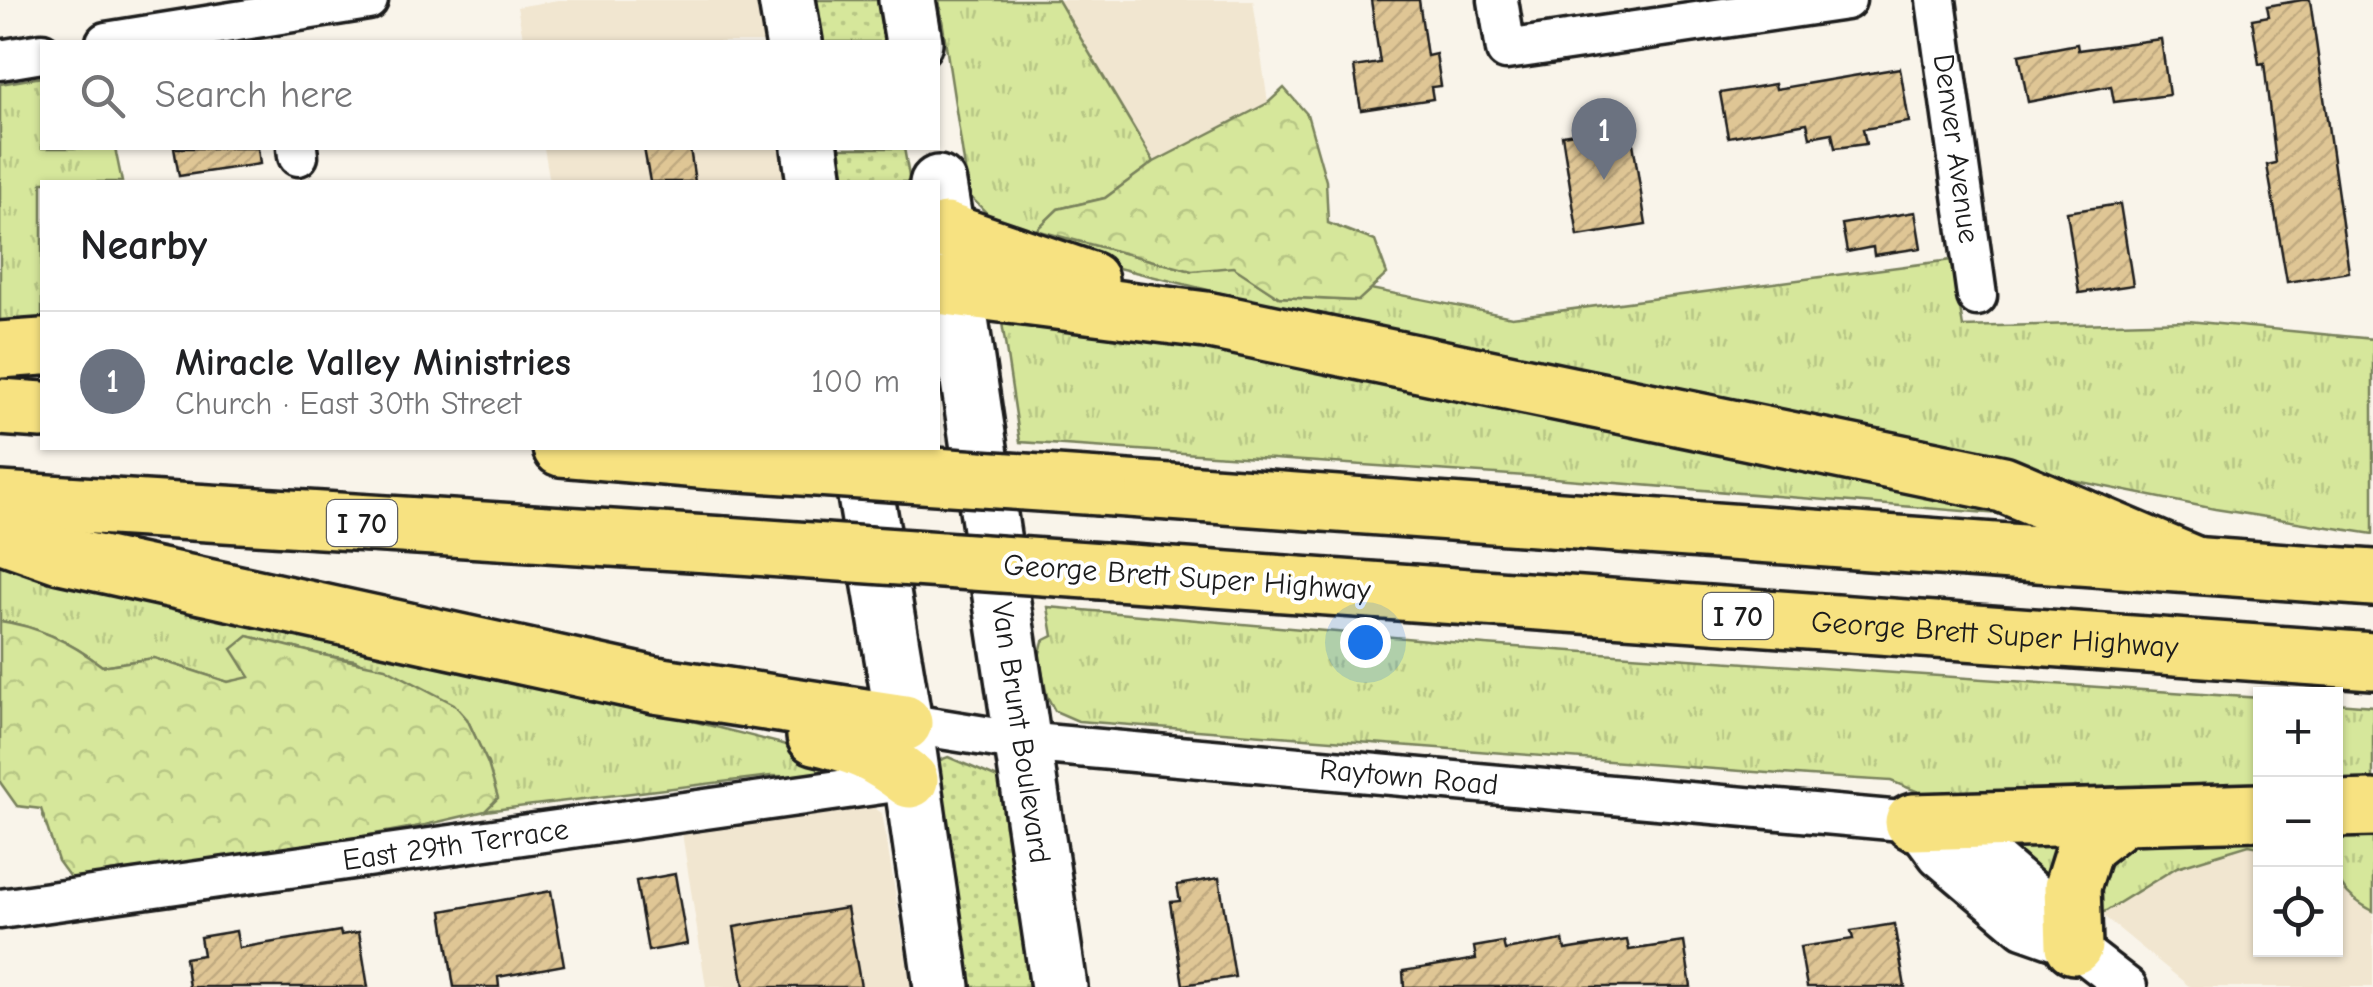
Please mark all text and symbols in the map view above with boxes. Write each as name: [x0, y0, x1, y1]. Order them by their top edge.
search box: [40, 40, 940, 150]
street label: Denver Avenue: [1926, 52, 1987, 246]
icon: search: [75, 68, 130, 123]
text: Search here: [155, 73, 353, 117]
pin: 1: [1572, 98, 1636, 180]
text: Nearby: [80, 221, 207, 270]
text: Miracle Valley Ministries: [175, 341, 571, 385]
text: 1: [106, 363, 119, 400]
text: 100 m: [811, 363, 900, 400]
text: Church · East 30th Street: [175, 385, 521, 422]
road number: I 70: [327, 500, 397, 546]
street label: George Brett Super Highway: [1002, 547, 1372, 608]
road number: I 70: [1703, 593, 1773, 639]
street label: Van Brunt Boulevard: [984, 600, 1057, 866]
street label: George Brett Super Highway: [1810, 604, 2180, 665]
your location: [1340, 617, 1391, 668]
map controls: [2253, 687, 2343, 957]
button: +: [2253, 687, 2343, 777]
street label: Raytown Road: [1318, 752, 1500, 803]
button: −: [2253, 777, 2343, 867]
street label: East 29th Terrace: [340, 812, 571, 878]
button: locate: [2253, 867, 2343, 957]

